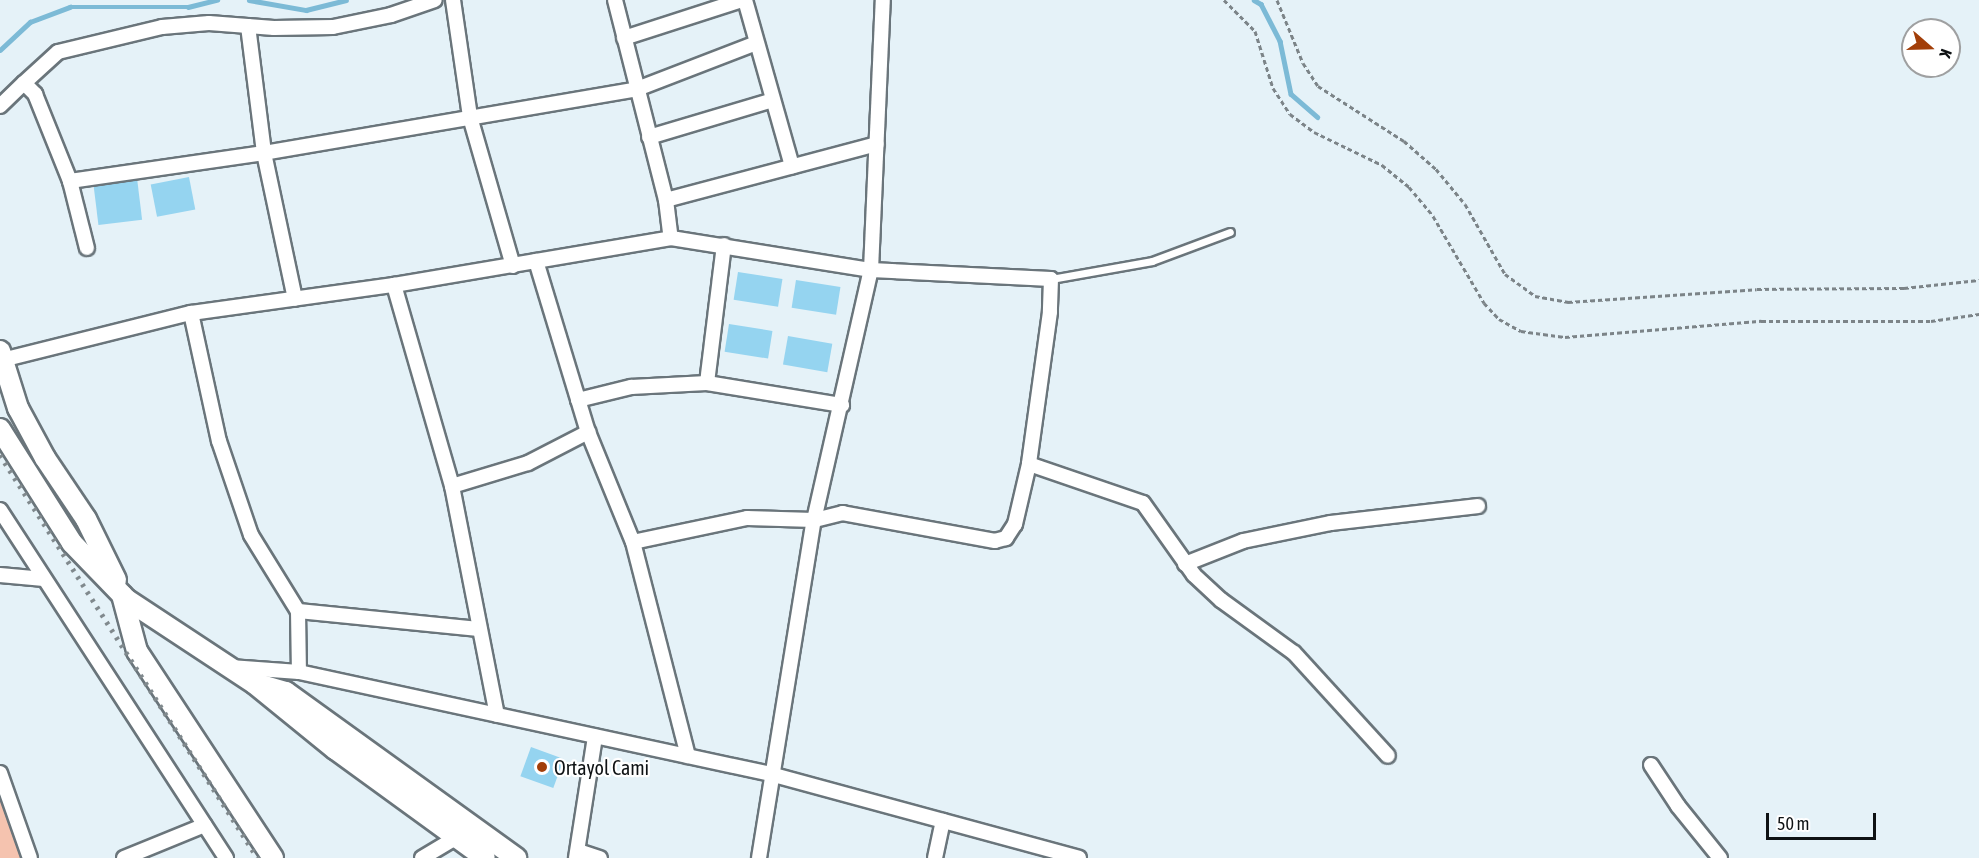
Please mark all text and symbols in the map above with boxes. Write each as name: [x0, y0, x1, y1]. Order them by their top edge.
north arrow: [1901, 18, 1961, 78]
text: K: [1936, 47, 1956, 60]
place label: Ortayol Cami: [554, 755, 649, 779]
marker: Ortayol Cami: [535, 760, 549, 774]
scale bar: [1769, 801, 1878, 839]
text: 50 m: [1777, 813, 1809, 834]

